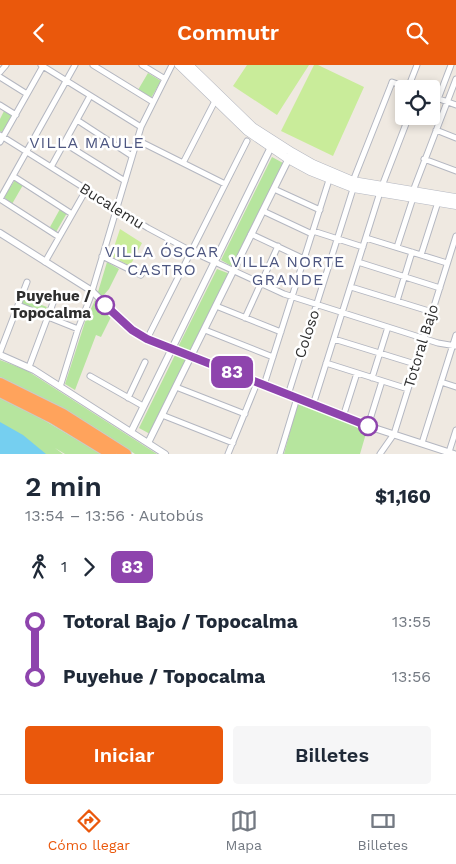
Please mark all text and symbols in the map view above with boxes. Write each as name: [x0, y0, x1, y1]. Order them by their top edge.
icon: back: [25, 19, 53, 47]
icon: search: [403, 19, 431, 47]
text: Commutr: [177, 20, 279, 45]
map controls: [395, 80, 440, 125]
button: locate: [395, 80, 440, 125]
district label: VILLA MAULE: [29, 133, 145, 152]
street label: Bucalemu: [76, 179, 148, 233]
district label: VILLA ÓSCAR CASTRO: [104, 242, 220, 279]
district label: VILLA NORTE GRANDE: [231, 252, 345, 289]
place label: Puyehue / Topocalma: [10, 287, 91, 322]
marker: Puyehue / Topocalma: [95, 295, 115, 315]
street label: Totoral Bajo: [400, 302, 442, 390]
street label: Coloso: [291, 308, 323, 360]
line badge: 83: [210, 356, 254, 388]
text: 83: [221, 361, 243, 382]
unlabelled marker: [358, 416, 378, 436]
text: 2 min: [25, 470, 102, 503]
text: $1,160: [375, 485, 431, 508]
text: 13:54 – 13:56 · Autobús: [25, 506, 204, 525]
icon: walk: [25, 553, 53, 581]
icon: forward: [75, 553, 103, 581]
text: 83: [121, 556, 143, 577]
text: 1: [61, 557, 67, 576]
text: Totoral Bajo / Topocalma: [63, 610, 298, 633]
text: 13:55: [392, 612, 431, 631]
text: Puyehue / Topocalma: [63, 665, 265, 688]
text: 13:56: [392, 667, 431, 686]
button: Iniciar: [25, 726, 223, 784]
button: Billetes: [233, 726, 431, 784]
tab: Cómo llegar: [48, 807, 130, 853]
tab: Mapa: [226, 807, 262, 853]
tab: Billetes: [358, 807, 408, 853]

